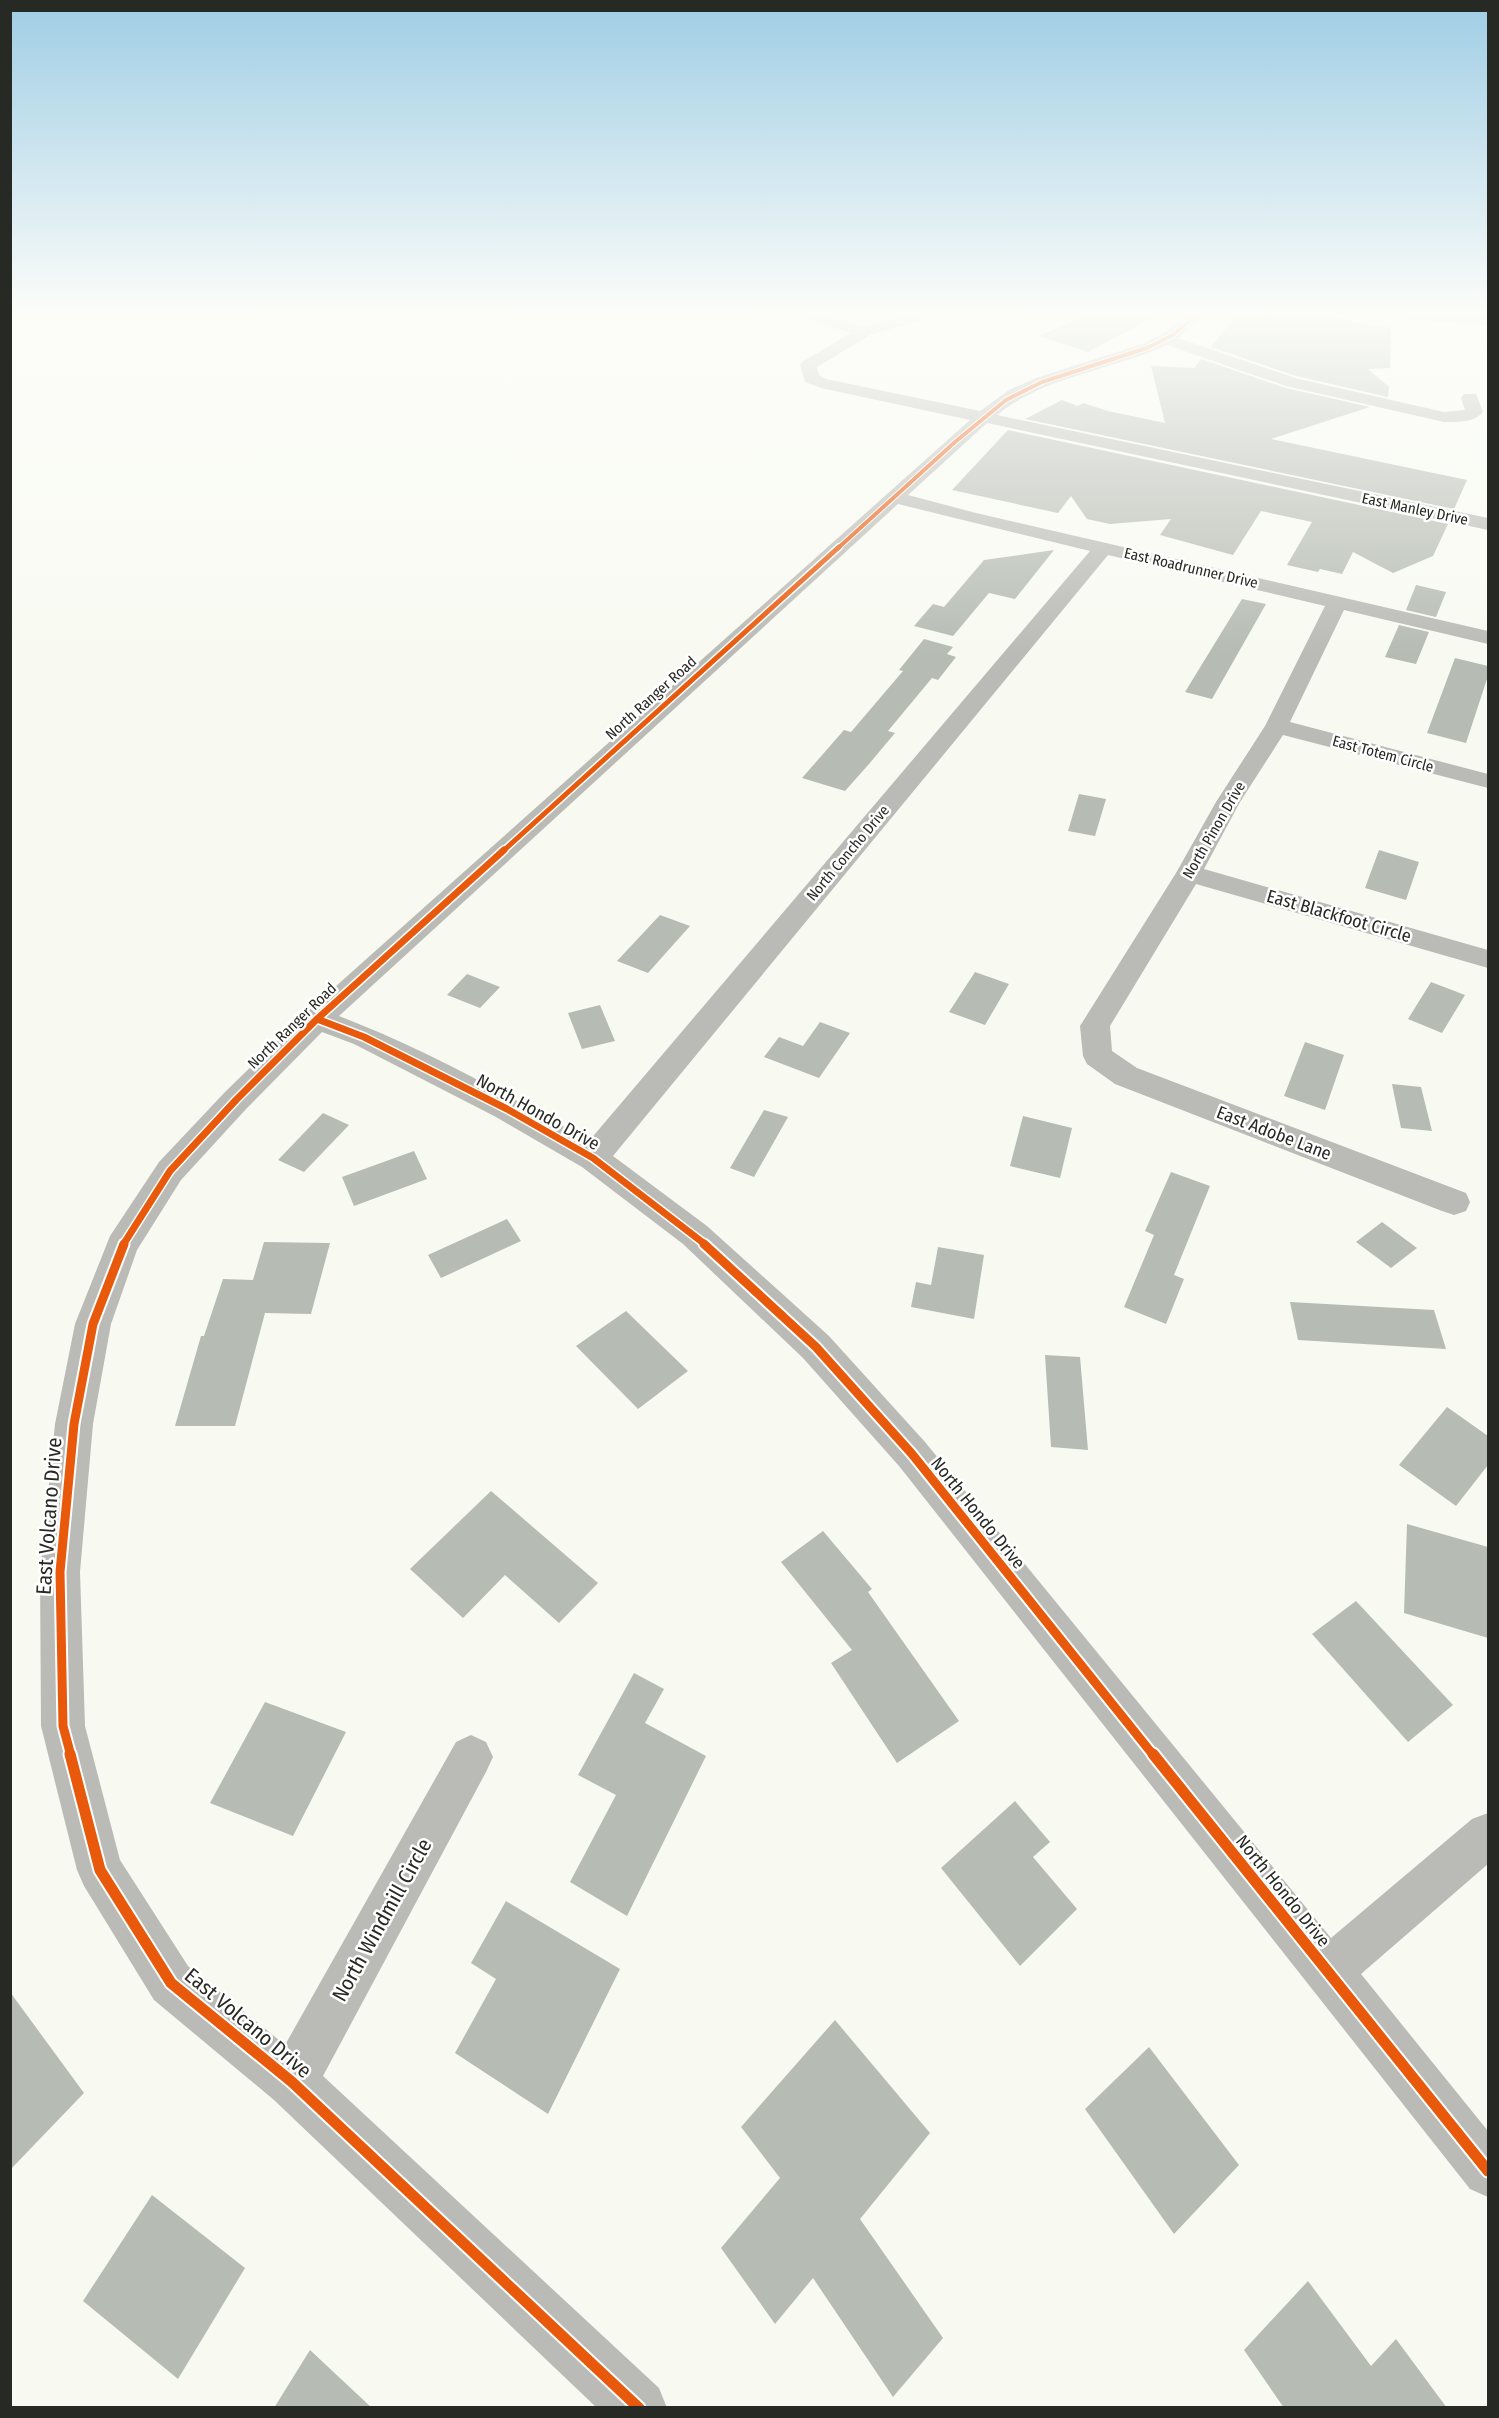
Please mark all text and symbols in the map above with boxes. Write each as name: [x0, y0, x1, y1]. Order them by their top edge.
street label: East Manley Drive: [1360, 489, 1470, 529]
street label: East Roadrunner Drive: [1122, 544, 1260, 592]
street label: North Ranger Road: [602, 653, 700, 743]
street label: East Totem Circle: [1330, 732, 1436, 776]
street label: North Pinon Drive: [1179, 778, 1249, 882]
street label: North Concho Drive: [803, 802, 893, 904]
street label: East Blackfoot Circle: [1264, 885, 1414, 947]
street label: North Ranger Road: [244, 979, 340, 1073]
street label: North Hondo Drive: [472, 1069, 604, 1155]
street label: East Adobe Lane: [1214, 1101, 1335, 1165]
street label: East Volcano Drive: [31, 1436, 67, 1596]
street label: North Hondo Drive: [926, 1453, 1030, 1573]
street label: North Hondo Drive: [1231, 1831, 1335, 1951]
street label: North Windmill Circle: [326, 1834, 438, 2006]
street label: East Volcano Drive: [179, 1962, 317, 2084]

